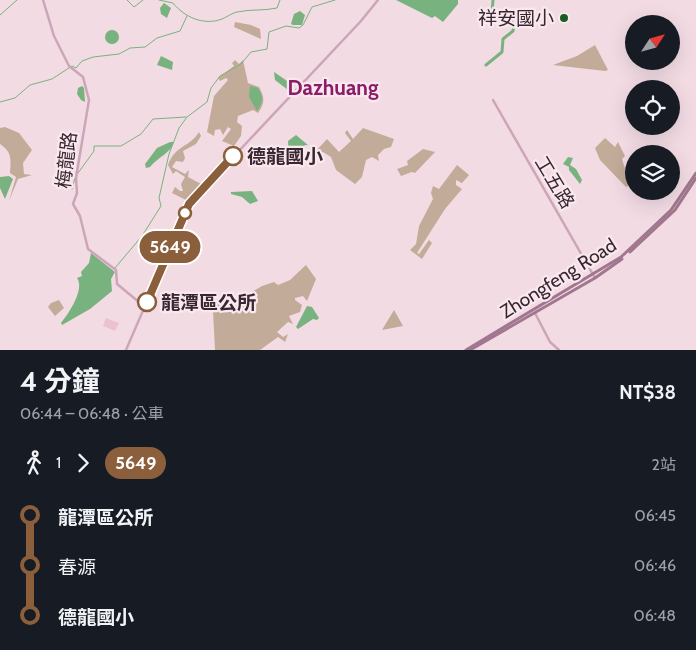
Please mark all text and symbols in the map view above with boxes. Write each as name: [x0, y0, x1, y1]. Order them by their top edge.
place label: 祥安國小: [478, 7, 554, 30]
marker: 祥安國小: [558, 12, 570, 24]
north arrow: [625, 15, 680, 70]
map controls: [625, 15, 680, 200]
district label: Dazhuang: [288, 75, 379, 100]
button: locate: [625, 80, 680, 135]
street label: 梅龍路: [52, 130, 81, 190]
place label: 德龍國小: [247, 145, 323, 168]
button: layers: [625, 145, 680, 200]
marker: 德龍國小: [223, 146, 243, 166]
street label: 工五路: [530, 152, 579, 213]
unlabelled marker: [178, 206, 192, 220]
line badge: 5649: [135, 231, 205, 263]
street label: Zhongfeng Road: [496, 234, 621, 323]
text: 5649: [149, 236, 191, 258]
place label: 龍潭區公所: [161, 291, 256, 314]
marker: 龍潭區公所: [137, 292, 157, 312]
text: 4 分鐘: [20, 364, 100, 398]
text: NT$38: [619, 381, 676, 404]
text: 06:44 – 06:48 · 公車: [20, 404, 164, 423]
icon: walk: [20, 449, 48, 477]
icon: forward: [69, 449, 97, 477]
text: 5649: [115, 452, 156, 474]
text: 1: [56, 453, 61, 472]
text: 2站: [652, 455, 676, 474]
text: 龍潭區公所: [58, 506, 153, 529]
text: 06:45: [635, 506, 676, 525]
text: 春源: [58, 556, 96, 579]
text: 06:46: [634, 556, 676, 575]
text: 德龍國小: [58, 606, 134, 629]
text: 06:48: [633, 606, 676, 625]

